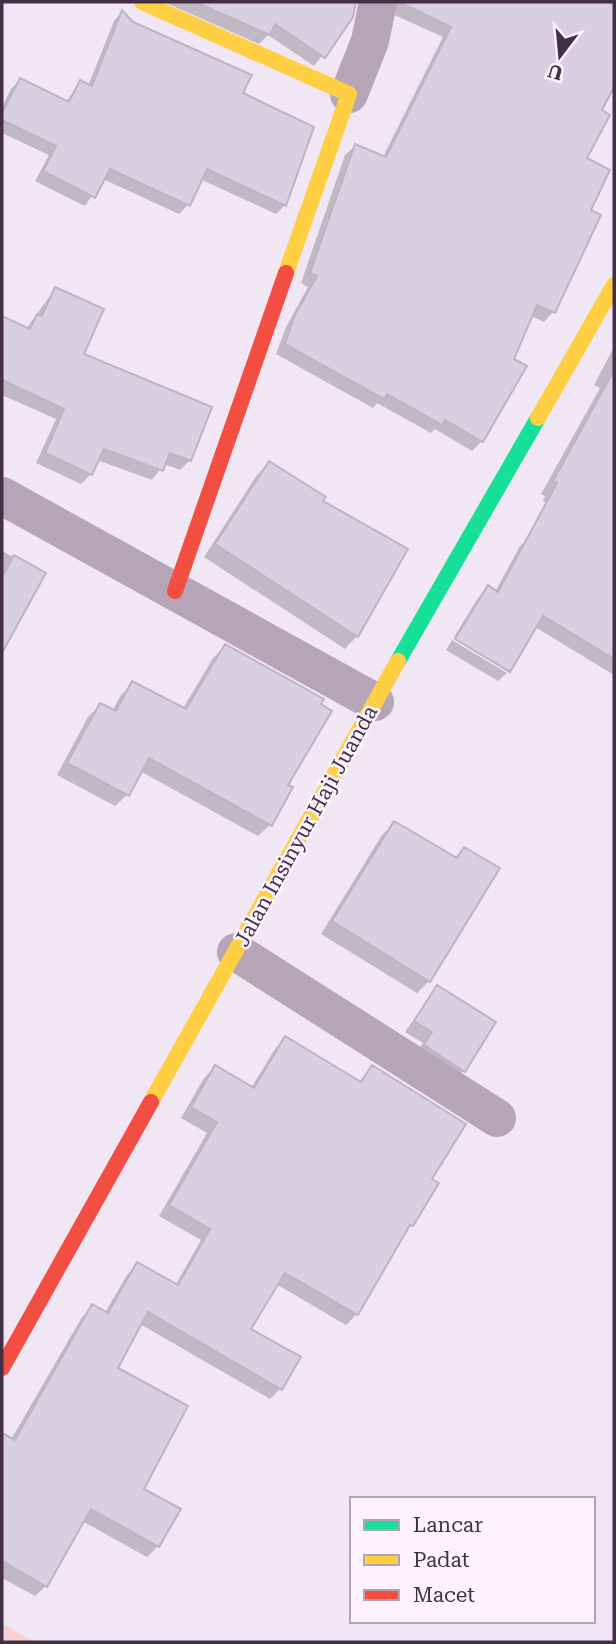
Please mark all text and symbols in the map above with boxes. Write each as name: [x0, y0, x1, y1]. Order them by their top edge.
north arrow: [525, 21, 595, 91]
text: U: [545, 59, 566, 85]
street label: Jalan Insinyur Haji Juanda: [230, 701, 383, 951]
legend: [350, 1497, 595, 1623]
text: Lancar: [413, 1513, 483, 1537]
text: Padat: [413, 1548, 470, 1572]
text: Macet: [413, 1583, 475, 1607]

